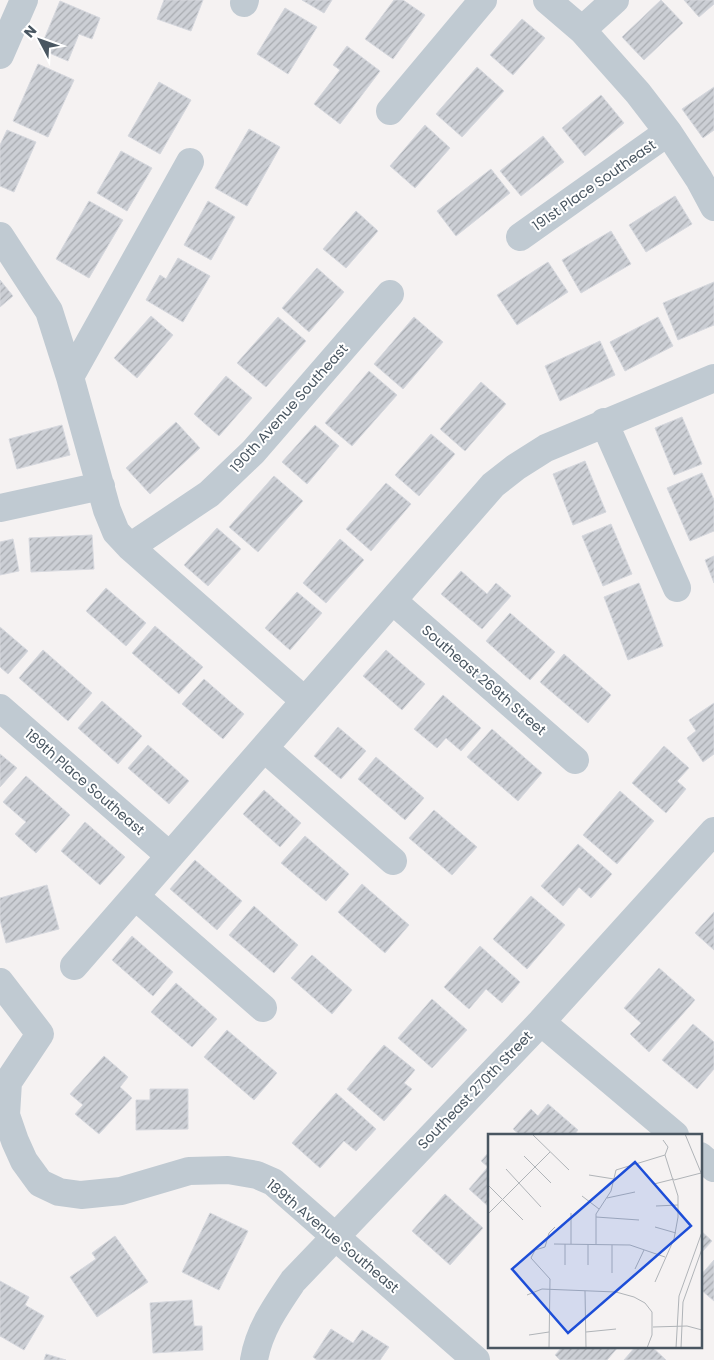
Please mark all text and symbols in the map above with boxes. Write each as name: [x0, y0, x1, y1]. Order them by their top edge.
north arrow: [15, 15, 65, 65]
text: N: [19, 21, 41, 42]
street label: 191st Place Southeast: [528, 135, 660, 235]
street label: 190th Avenue Southeast: [226, 339, 352, 477]
street label: Southeast 269th Street: [417, 620, 551, 740]
street label: 189th Place Southeast: [21, 724, 149, 840]
street label: Southeast 270th Street: [413, 1026, 537, 1154]
inset map: [488, 1134, 702, 1348]
street label: 189th Avenue Southeast: [263, 1175, 403, 1297]

